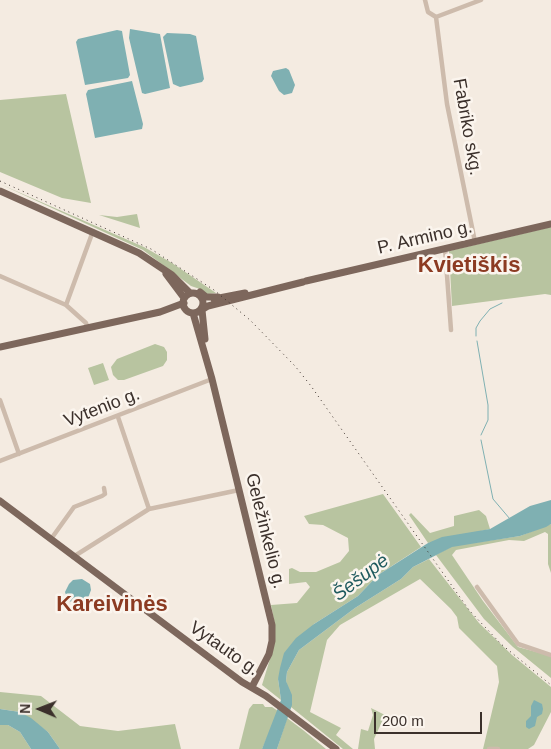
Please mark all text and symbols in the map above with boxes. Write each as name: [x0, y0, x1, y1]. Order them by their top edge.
street label: Fabriko skg.: [448, 77, 486, 177]
street label: P. Armino g.: [375, 217, 475, 259]
district label: Kvietiškis: [418, 253, 520, 279]
street label: Vytenio g.: [61, 384, 143, 432]
street label: Geležinkelio g.: [240, 471, 290, 591]
water label: Šešupė: [328, 550, 394, 606]
district label: Kareivinės: [56, 592, 168, 618]
street label: Vytauto g.: [185, 617, 263, 681]
north arrow: [15, 684, 65, 734]
scale bar: [376, 702, 484, 734]
text: N: [17, 704, 33, 714]
text: 200 m: [382, 712, 424, 729]

